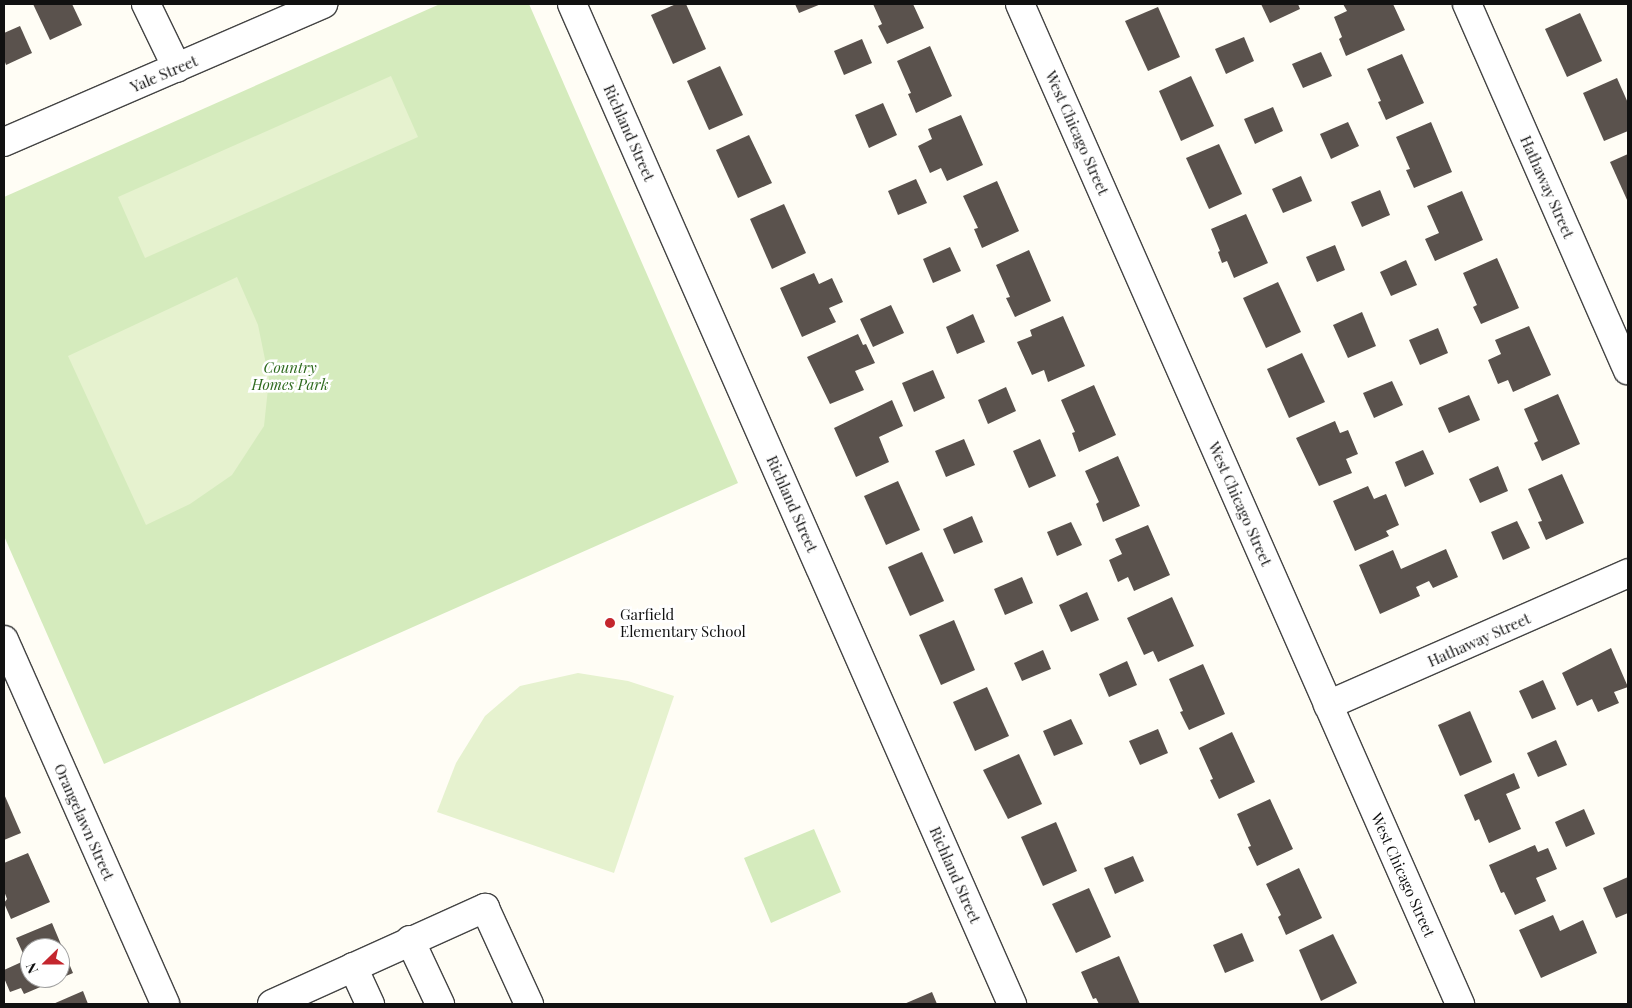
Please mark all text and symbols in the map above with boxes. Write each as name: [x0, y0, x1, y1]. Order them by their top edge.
street label: Yale Street: [128, 52, 200, 96]
street label: West Chicago Street: [1041, 68, 1113, 198]
street label: Richland Street: [600, 82, 658, 184]
street label: Hathaway Street: [1516, 133, 1578, 241]
park label: Country Homes Park: [252, 358, 328, 393]
street label: West Chicago Street: [1204, 439, 1276, 569]
street label: Richland Street: [763, 453, 821, 555]
place label: Garfield Elementary School: [620, 605, 746, 640]
street label: Hathaway Street: [1425, 609, 1533, 671]
marker: Garfield Elementary School: [604, 617, 616, 629]
street label: Orangelawn Street: [50, 761, 118, 883]
street label: West Chicago Street: [1367, 810, 1439, 940]
street label: Richland Street: [926, 824, 984, 926]
north arrow: [20, 938, 70, 988]
text: N: [21, 960, 42, 977]

